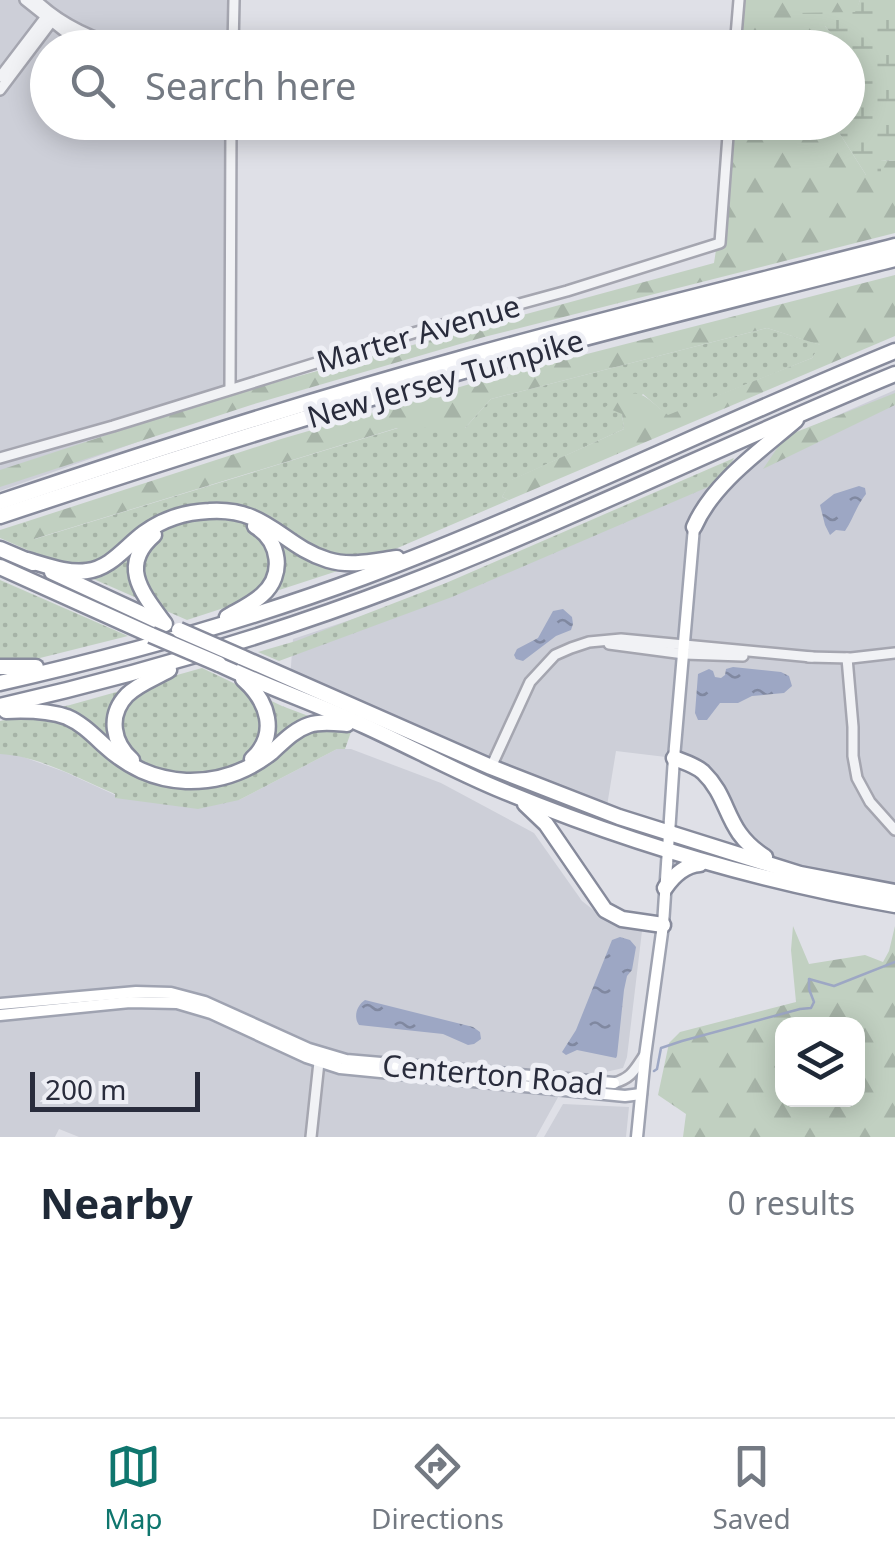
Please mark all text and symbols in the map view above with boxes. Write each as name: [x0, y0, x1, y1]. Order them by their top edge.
search box: [30, 30, 865, 140]
icon: search: [65, 58, 120, 113]
text: Search here: [145, 59, 356, 111]
street label: Marter Avenue: [312, 284, 524, 382]
street label: New Jersey Turnpike: [302, 319, 588, 437]
map controls: [775, 1017, 865, 1107]
button: layers: [775, 1017, 865, 1107]
street label: Centerton Road: [381, 1044, 605, 1104]
scale bar: [30, 1067, 200, 1112]
text: 200 m: [45, 1070, 127, 1108]
text: Nearby: [40, 1174, 193, 1231]
text: 0 results: [728, 1181, 855, 1224]
tab: Map: [104, 1439, 163, 1537]
tab: Directions: [371, 1439, 504, 1537]
tab: Saved: [712, 1439, 791, 1537]

